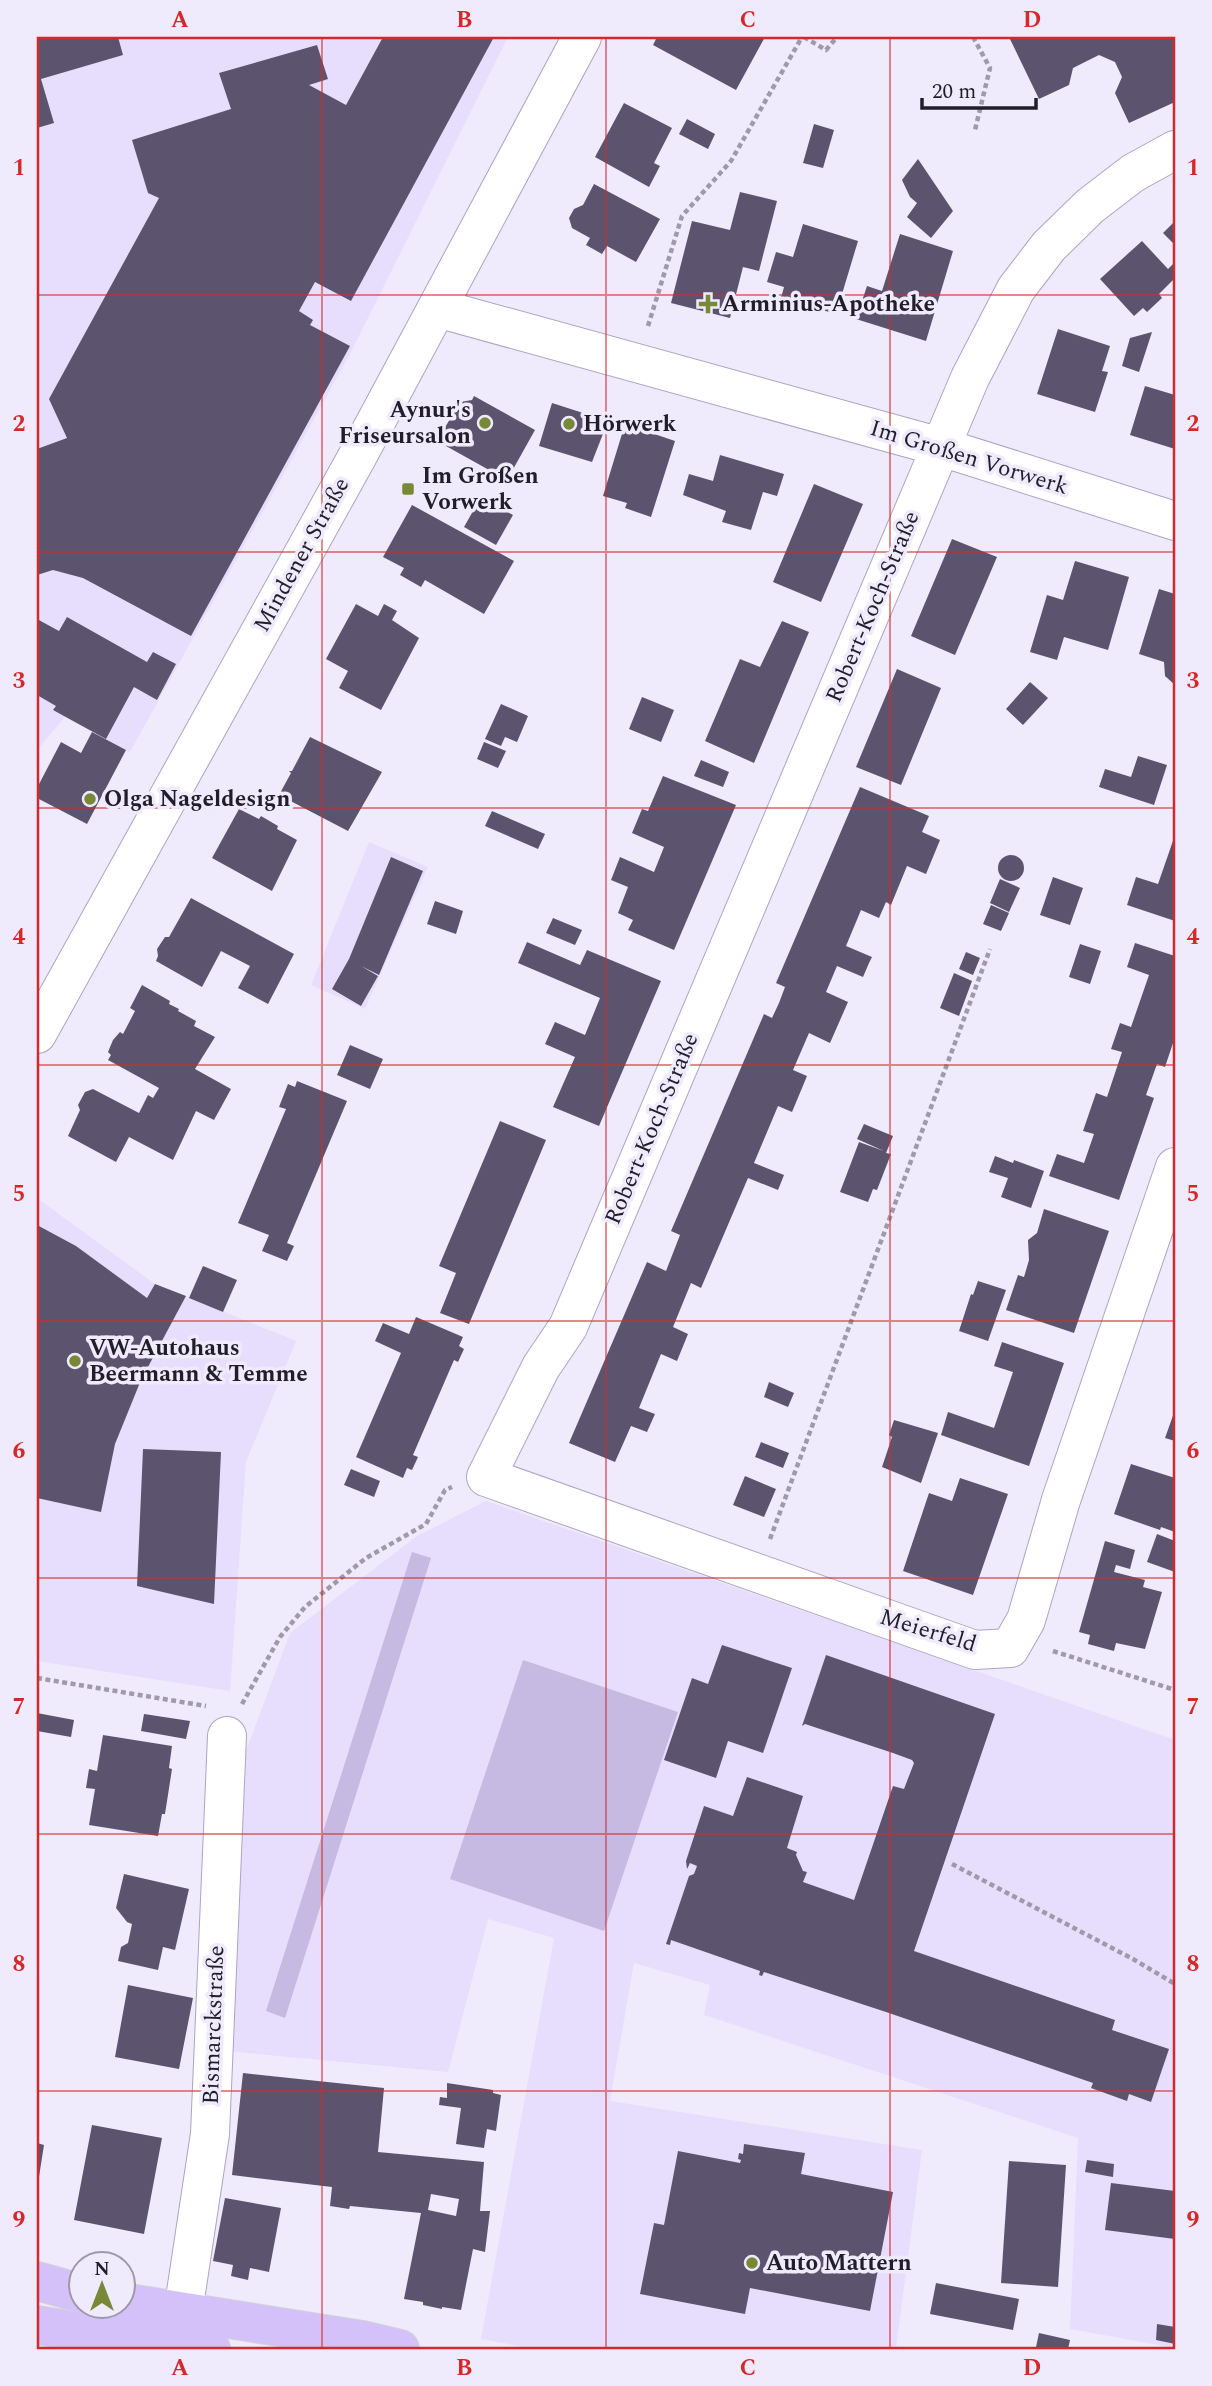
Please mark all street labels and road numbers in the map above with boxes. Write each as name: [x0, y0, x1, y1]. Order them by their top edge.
street label: Im Großen Vorwerk: [865, 411, 1073, 505]
street label: Mindener Straße: [245, 471, 359, 639]
street label: Robert-Koch-Straße: [817, 506, 929, 708]
street label: Robert-Koch-Straße: [596, 1028, 708, 1230]
street label: Meierfeld: [875, 1600, 981, 1662]
street label: Bismarckstraße: [194, 1945, 234, 2105]

